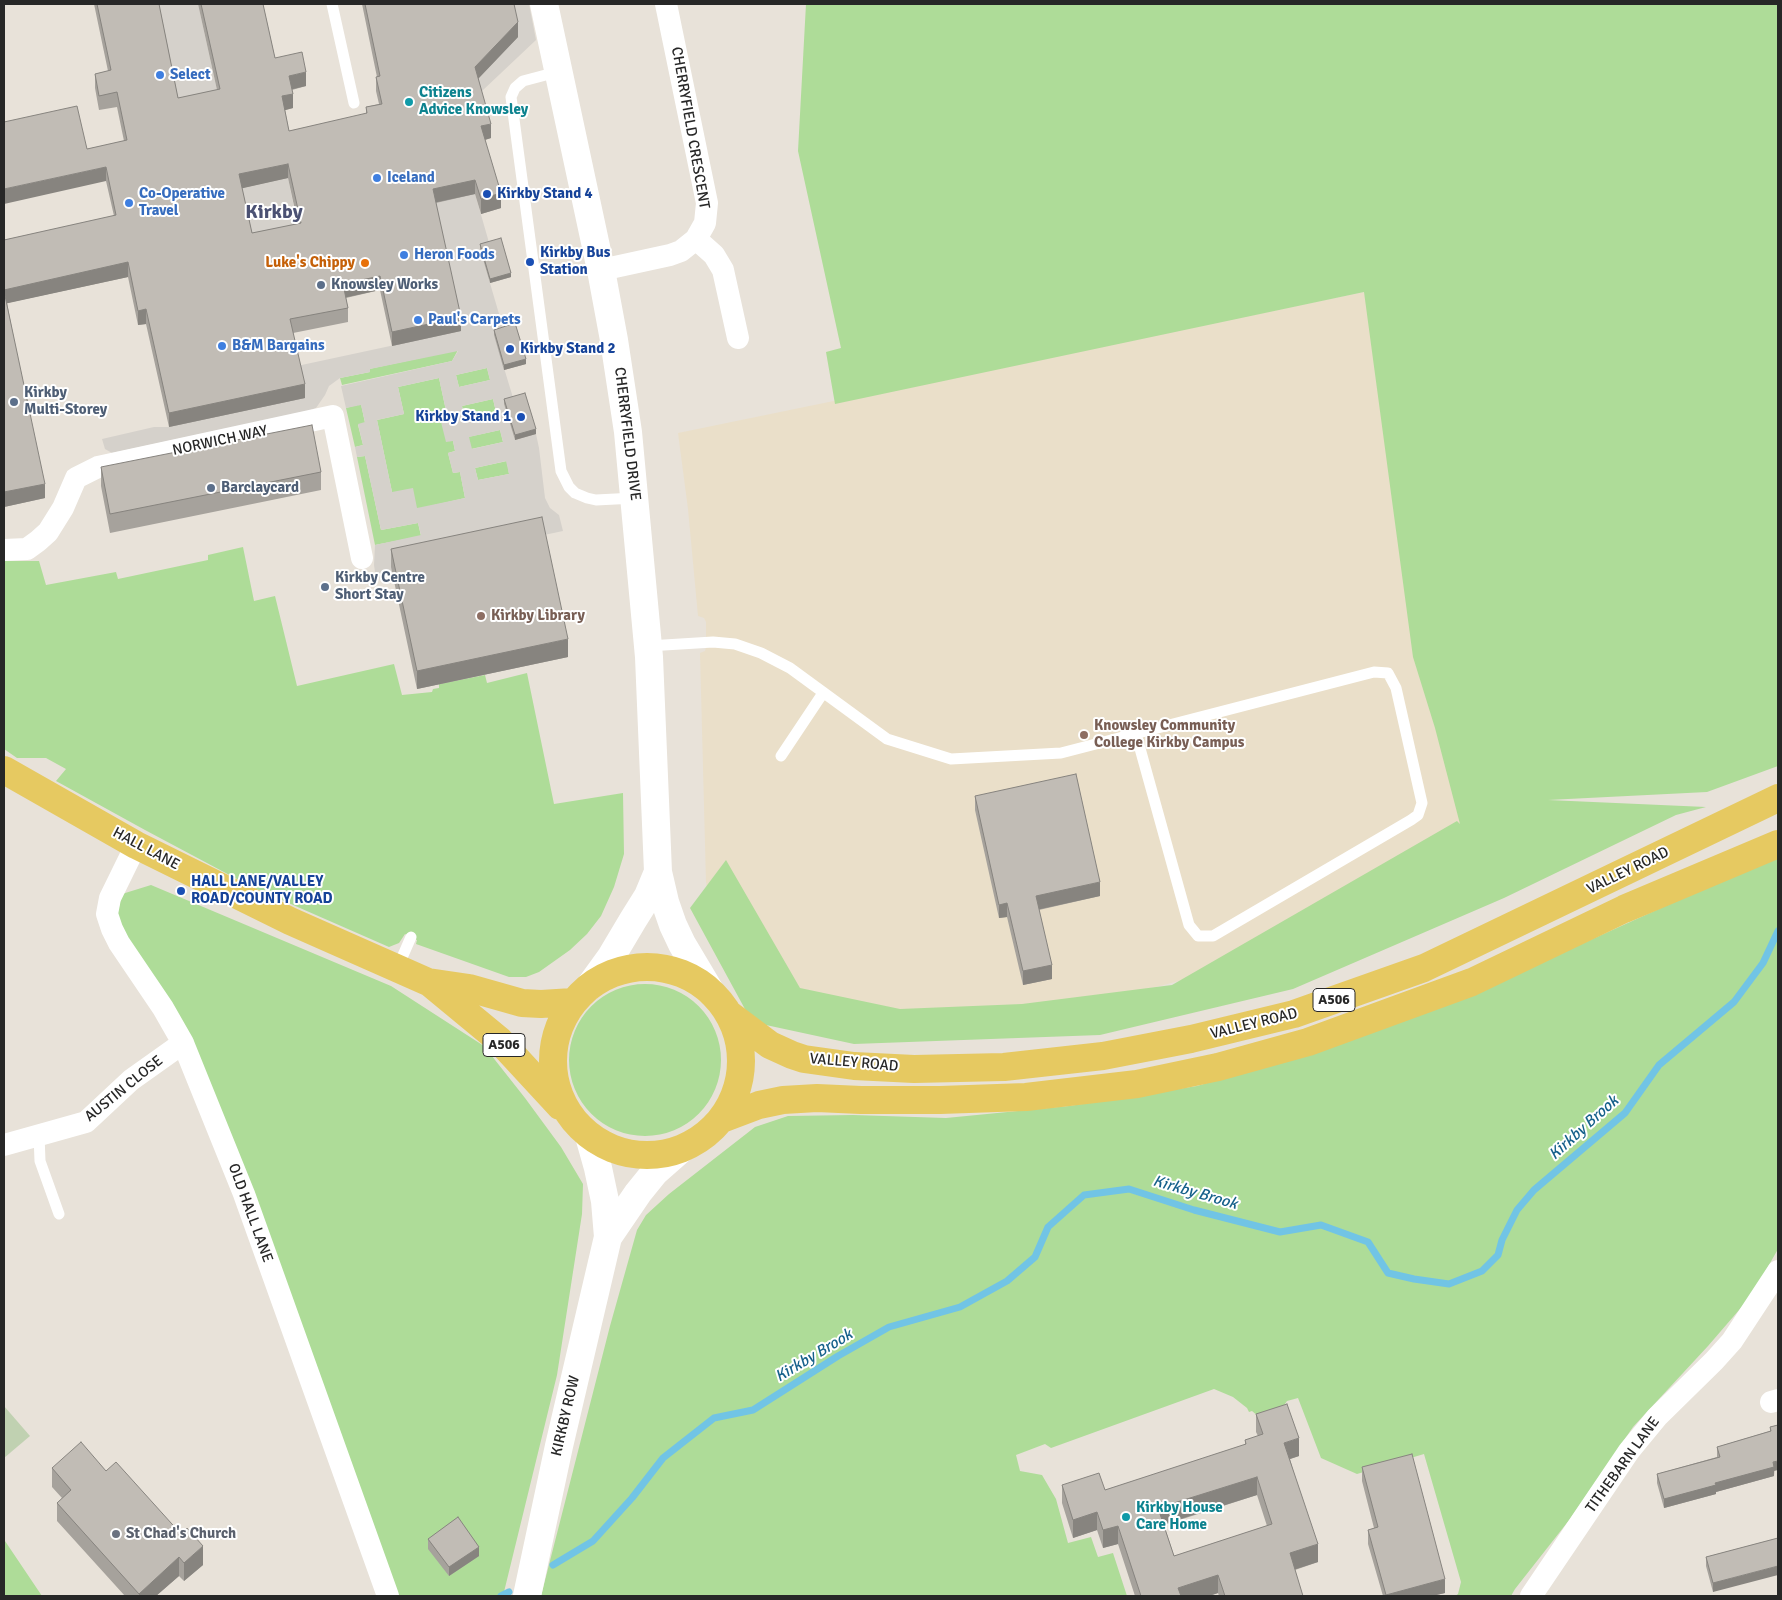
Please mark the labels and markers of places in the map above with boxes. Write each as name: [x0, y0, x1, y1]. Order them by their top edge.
place label: Select: [170, 66, 211, 84]
marker: Select: [154, 69, 166, 81]
place label: Citizens Advice Knowsley: [419, 84, 528, 119]
marker: Citizens Advice Knowsley: [403, 96, 415, 108]
place label: Iceland: [387, 169, 435, 187]
marker: Iceland: [371, 172, 383, 184]
place label: Co-Operative Travel: [139, 185, 225, 220]
place label: Kirkby Stand 4: [497, 185, 593, 203]
marker: Kirkby Stand 4: [481, 188, 493, 200]
marker: Co-Operative Travel: [123, 197, 135, 209]
place label: Kirkby Bus Station: [540, 244, 610, 279]
place label: Heron Foods: [414, 246, 495, 264]
marker: Heron Foods: [398, 249, 410, 261]
place label: Luke's Chippy: [265, 254, 355, 272]
marker: Kirkby Bus Station: [524, 256, 536, 268]
marker: Luke's Chippy: [359, 257, 371, 269]
place label: Knowsley Works: [331, 276, 438, 294]
marker: Knowsley Works: [315, 279, 327, 291]
place label: Paul's Carpets: [428, 311, 521, 329]
marker: Paul's Carpets: [412, 314, 424, 326]
place label: B&M Bargains: [232, 337, 325, 355]
marker: B&M Bargains: [216, 340, 228, 352]
place label: Kirkby Stand 2: [520, 340, 616, 358]
marker: Kirkby Stand 2: [504, 343, 516, 355]
place label: Kirkby Multi-Storey: [24, 384, 107, 419]
marker: Kirkby Multi-Storey: [8, 396, 20, 408]
place label: Kirkby Stand 1: [415, 408, 511, 426]
marker: Kirkby Stand 1: [515, 411, 527, 423]
place label: Barclaycard: [221, 479, 299, 497]
marker: Barclaycard: [205, 482, 217, 494]
place label: Kirkby Centre Short Stay: [335, 569, 425, 604]
marker: Kirkby Centre Short Stay: [319, 581, 331, 593]
place label: Kirkby Library: [491, 607, 585, 625]
marker: Kirkby Library: [475, 610, 487, 622]
place label: Knowsley Community College Kirkby Campus: [1094, 717, 1244, 752]
marker: Knowsley Community College Kirkby Campus: [1078, 729, 1090, 741]
place label: HALL LANE/VALLEY ROAD/COUNTY ROAD: [191, 873, 333, 908]
marker: HALL LANE/VALLEY ROAD/COUNTY ROAD: [175, 885, 187, 897]
place label: Kirkby House Care Home: [1136, 1499, 1223, 1534]
marker: Kirkby House Care Home: [1120, 1511, 1132, 1523]
place label: St Chad's Church: [126, 1525, 236, 1543]
marker: St Chad's Church: [110, 1528, 122, 1540]

